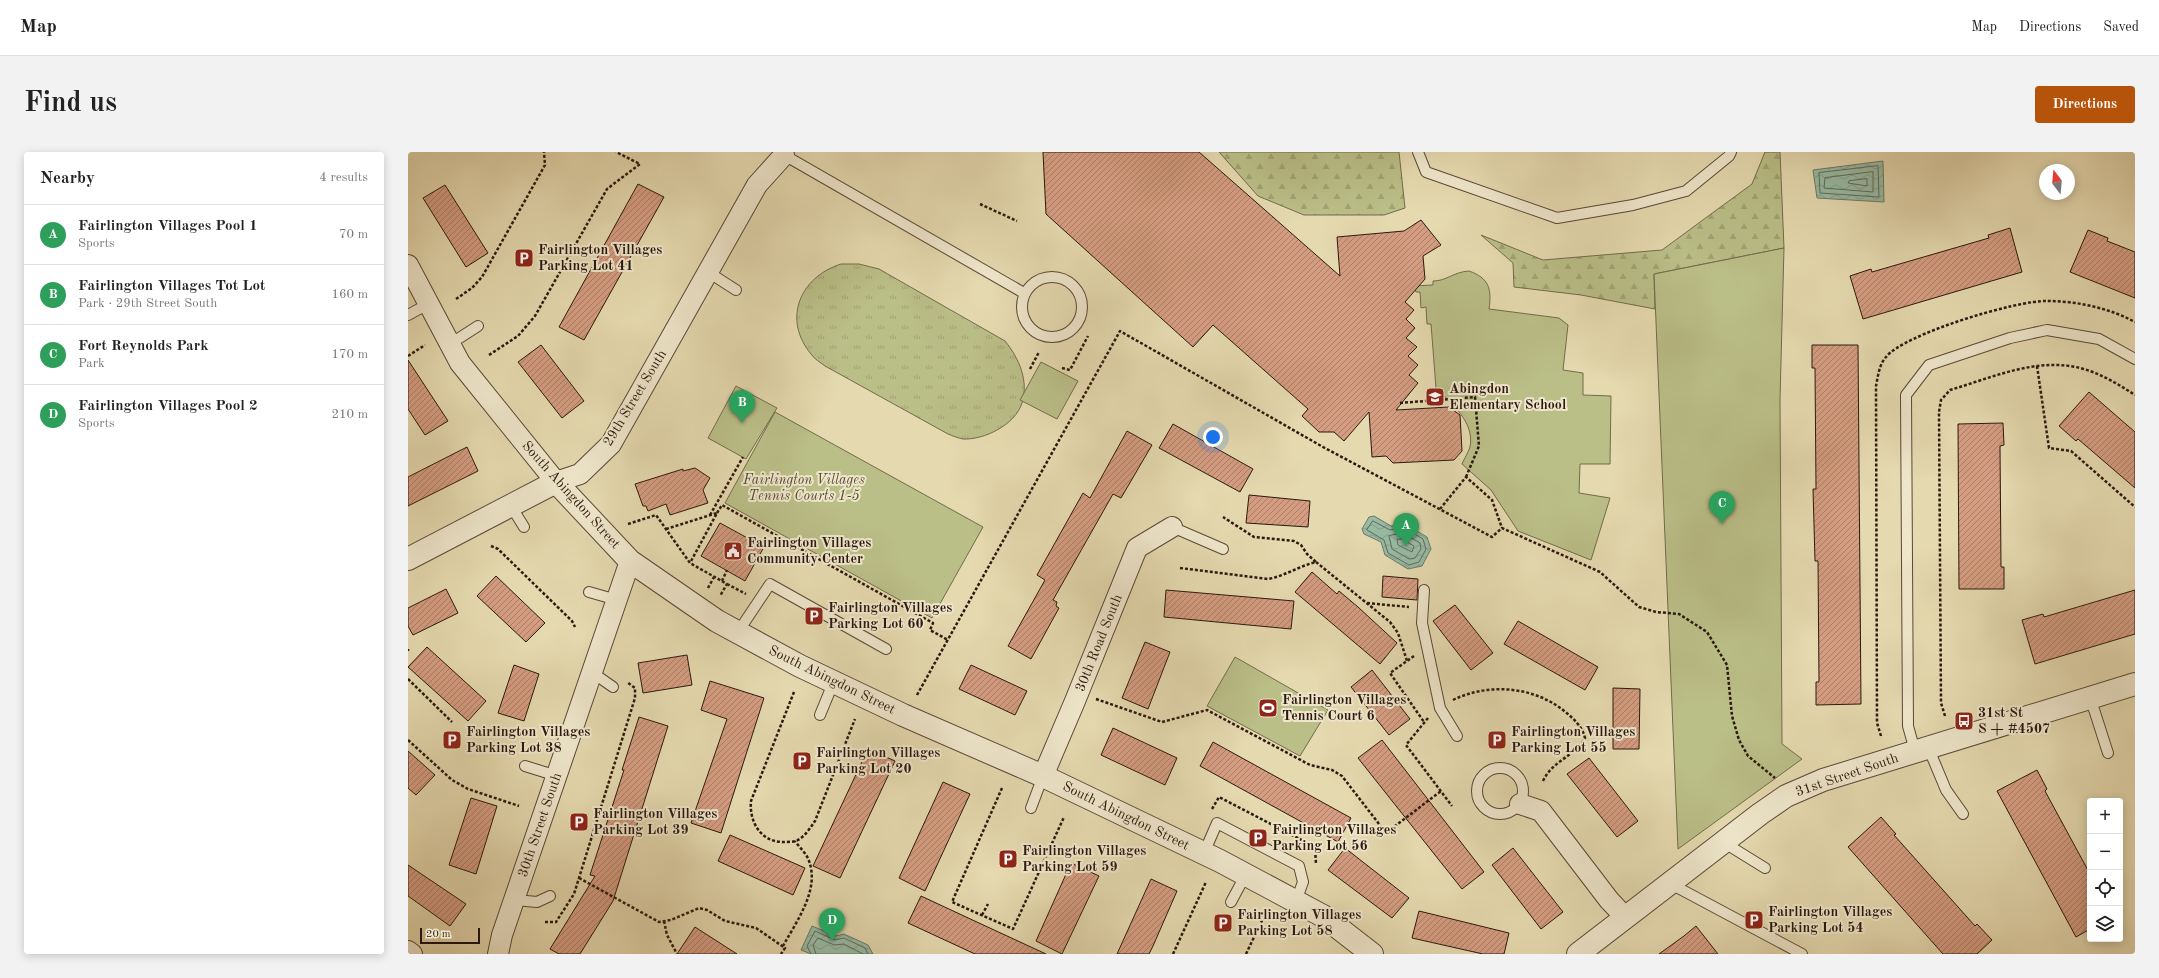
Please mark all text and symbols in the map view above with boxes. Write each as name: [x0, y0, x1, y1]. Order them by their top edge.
text: Map: [20, 18, 57, 37]
text: Map: [1971, 20, 1997, 34]
text: Directions: [2019, 20, 2081, 34]
text: Saved: [2103, 20, 2139, 34]
button: Directions: [2035, 86, 2135, 123]
text: Find us: [24, 90, 117, 118]
north arrow: [2039, 164, 2075, 200]
text: Nearby: [40, 170, 95, 187]
text: 4 results: [319, 171, 368, 184]
text: Fairlington Villages Pool 1: [78, 219, 258, 234]
text: A: [48, 228, 58, 241]
text: 70 m: [339, 228, 368, 241]
text: Sports: [78, 237, 115, 250]
place label: Fairlington Villages Parking Lot 41: [538, 243, 662, 273]
parking icon: Fairlington Villages Parking Lot 41: [513, 247, 535, 269]
text: Fairlington Villages Tot Lot: [78, 279, 265, 294]
text: B: [48, 288, 58, 301]
text: 160 m: [331, 288, 368, 301]
text: Park · 29th Street South: [78, 297, 217, 310]
text: Fort Reynolds Park: [78, 339, 209, 354]
street label: 29th Street South: [601, 347, 669, 448]
text: C: [49, 348, 57, 361]
text: 170 m: [331, 348, 368, 361]
text: Park: [78, 357, 105, 370]
place label: Abingdon Elementary School: [1449, 382, 1566, 412]
school or university icon: Abingdon Elementary School: [1424, 386, 1446, 408]
pin: B: [729, 390, 755, 423]
text: Fairlington Villages Pool 2: [78, 399, 258, 414]
text: D: [48, 408, 58, 421]
text: 210 m: [331, 408, 368, 421]
text: Sports: [78, 417, 115, 430]
your location: [1203, 427, 1223, 447]
street label: South Abingdon Street: [519, 439, 623, 551]
park label: Fairlington Villages Tennis Courts 1-5: [742, 473, 865, 503]
pin: C: [1709, 491, 1735, 524]
pin: A: [1393, 513, 1419, 546]
place label: Fairlington Villages Community Center: [747, 536, 871, 566]
public building icon: Fairlington Villages Community Center: [722, 540, 744, 562]
street label: 30th Road South: [1073, 592, 1125, 694]
place label: Fairlington Villages Parking Lot 60: [828, 601, 952, 631]
parking icon: Fairlington Villages Parking Lot 60: [803, 605, 825, 627]
street label: South Abingdon Street: [766, 643, 898, 717]
place label: Fairlington Villages Tennis Court 6: [1282, 693, 1406, 723]
sports icon: Fairlington Villages Tennis Court 6: [1257, 697, 1279, 719]
place label: 31st St S + #4507: [1978, 706, 2050, 736]
bus stop icon: 31st St S + #4507: [1953, 710, 1975, 732]
place label: Fairlington Villages Parking Lot 38: [466, 725, 590, 755]
place label: Fairlington Villages Parking Lot 55: [1511, 725, 1635, 755]
parking icon: Fairlington Villages Parking Lot 38: [441, 729, 463, 751]
parking icon: Fairlington Villages Parking Lot 55: [1486, 729, 1508, 751]
place label: Fairlington Villages Parking Lot 20: [816, 746, 940, 776]
parking icon: Fairlington Villages Parking Lot 20: [791, 750, 813, 772]
street label: 31st Street South: [1794, 751, 1901, 799]
street label: 30th Street South: [516, 771, 565, 879]
street label: South Abingdon Street: [1060, 779, 1192, 853]
map controls: [2087, 798, 2123, 942]
button: +: [2087, 798, 2123, 834]
place label: Fairlington Villages Parking Lot 39: [593, 807, 717, 837]
parking icon: Fairlington Villages Parking Lot 39: [568, 811, 590, 833]
place label: Fairlington Villages Parking Lot 56: [1272, 823, 1396, 853]
parking icon: Fairlington Villages Parking Lot 56: [1247, 827, 1269, 849]
button: −: [2087, 834, 2123, 870]
place label: Fairlington Villages Parking Lot 59: [1022, 844, 1146, 874]
parking icon: Fairlington Villages Parking Lot 59: [997, 848, 1019, 870]
button: locate: [2087, 870, 2123, 906]
place label: Fairlington Villages Parking Lot 54: [1768, 905, 1892, 935]
button: layers: [2087, 906, 2123, 942]
pin: D: [819, 908, 845, 941]
place label: Fairlington Villages Parking Lot 58: [1237, 908, 1361, 938]
parking icon: Fairlington Villages Parking Lot 54: [1743, 909, 1765, 931]
parking icon: Fairlington Villages Parking Lot 58: [1212, 912, 1234, 934]
scale bar: [420, 926, 480, 945]
text: 20 m: [426, 929, 451, 940]

